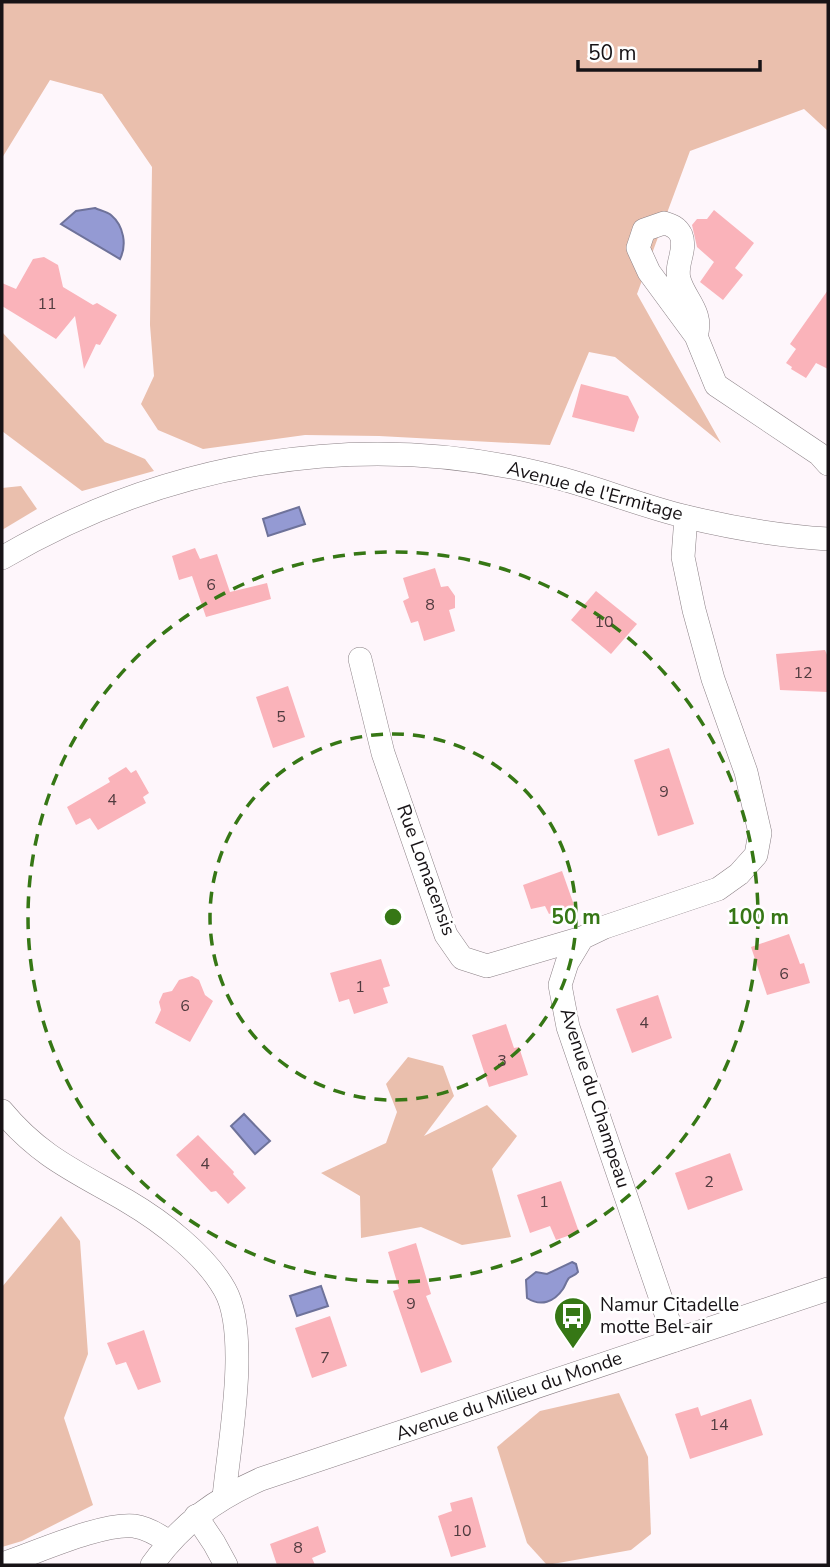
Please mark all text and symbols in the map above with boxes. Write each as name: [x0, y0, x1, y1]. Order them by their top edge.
scale bar: [578, 28, 760, 72]
text: 50 m: [588, 39, 637, 67]
house number: 11: [37, 293, 57, 315]
street label: Avenue de l'Ermitage: [504, 455, 686, 527]
house number: 6: [206, 574, 216, 596]
house number: 8: [425, 594, 435, 616]
house number: 10: [594, 611, 614, 633]
house number: 12: [793, 662, 813, 684]
house number: 5: [276, 706, 286, 728]
house number: 9: [659, 781, 669, 803]
house number: 4: [107, 789, 117, 811]
street label: Rue Lomacensis: [390, 801, 462, 939]
text: 50 m: [551, 903, 601, 931]
text: 100 m: [727, 903, 789, 931]
centre of rings: [381, 905, 405, 929]
house number: 6: [779, 963, 789, 985]
house number: 1: [355, 976, 365, 998]
house number: 6: [180, 995, 190, 1017]
street label: Avenue du Champeau: [554, 1005, 636, 1191]
house number: 4: [639, 1012, 649, 1034]
house number: 3: [497, 1050, 507, 1072]
house number: 4: [200, 1153, 210, 1175]
house number: 2: [704, 1171, 714, 1193]
house number: 1: [539, 1191, 549, 1213]
place label: Namur Citadelle motte Bel-air: [600, 1292, 739, 1340]
house number: 9: [406, 1293, 416, 1315]
bus stop icon: Namur Citadelle motte Bel-air: [552, 1295, 594, 1350]
street label: Avenue du Milieu du Monde: [392, 1345, 626, 1447]
house number: 7: [320, 1347, 330, 1369]
house number: 14: [709, 1414, 729, 1436]
house number: 10: [452, 1520, 472, 1542]
house number: 8: [293, 1537, 303, 1559]

